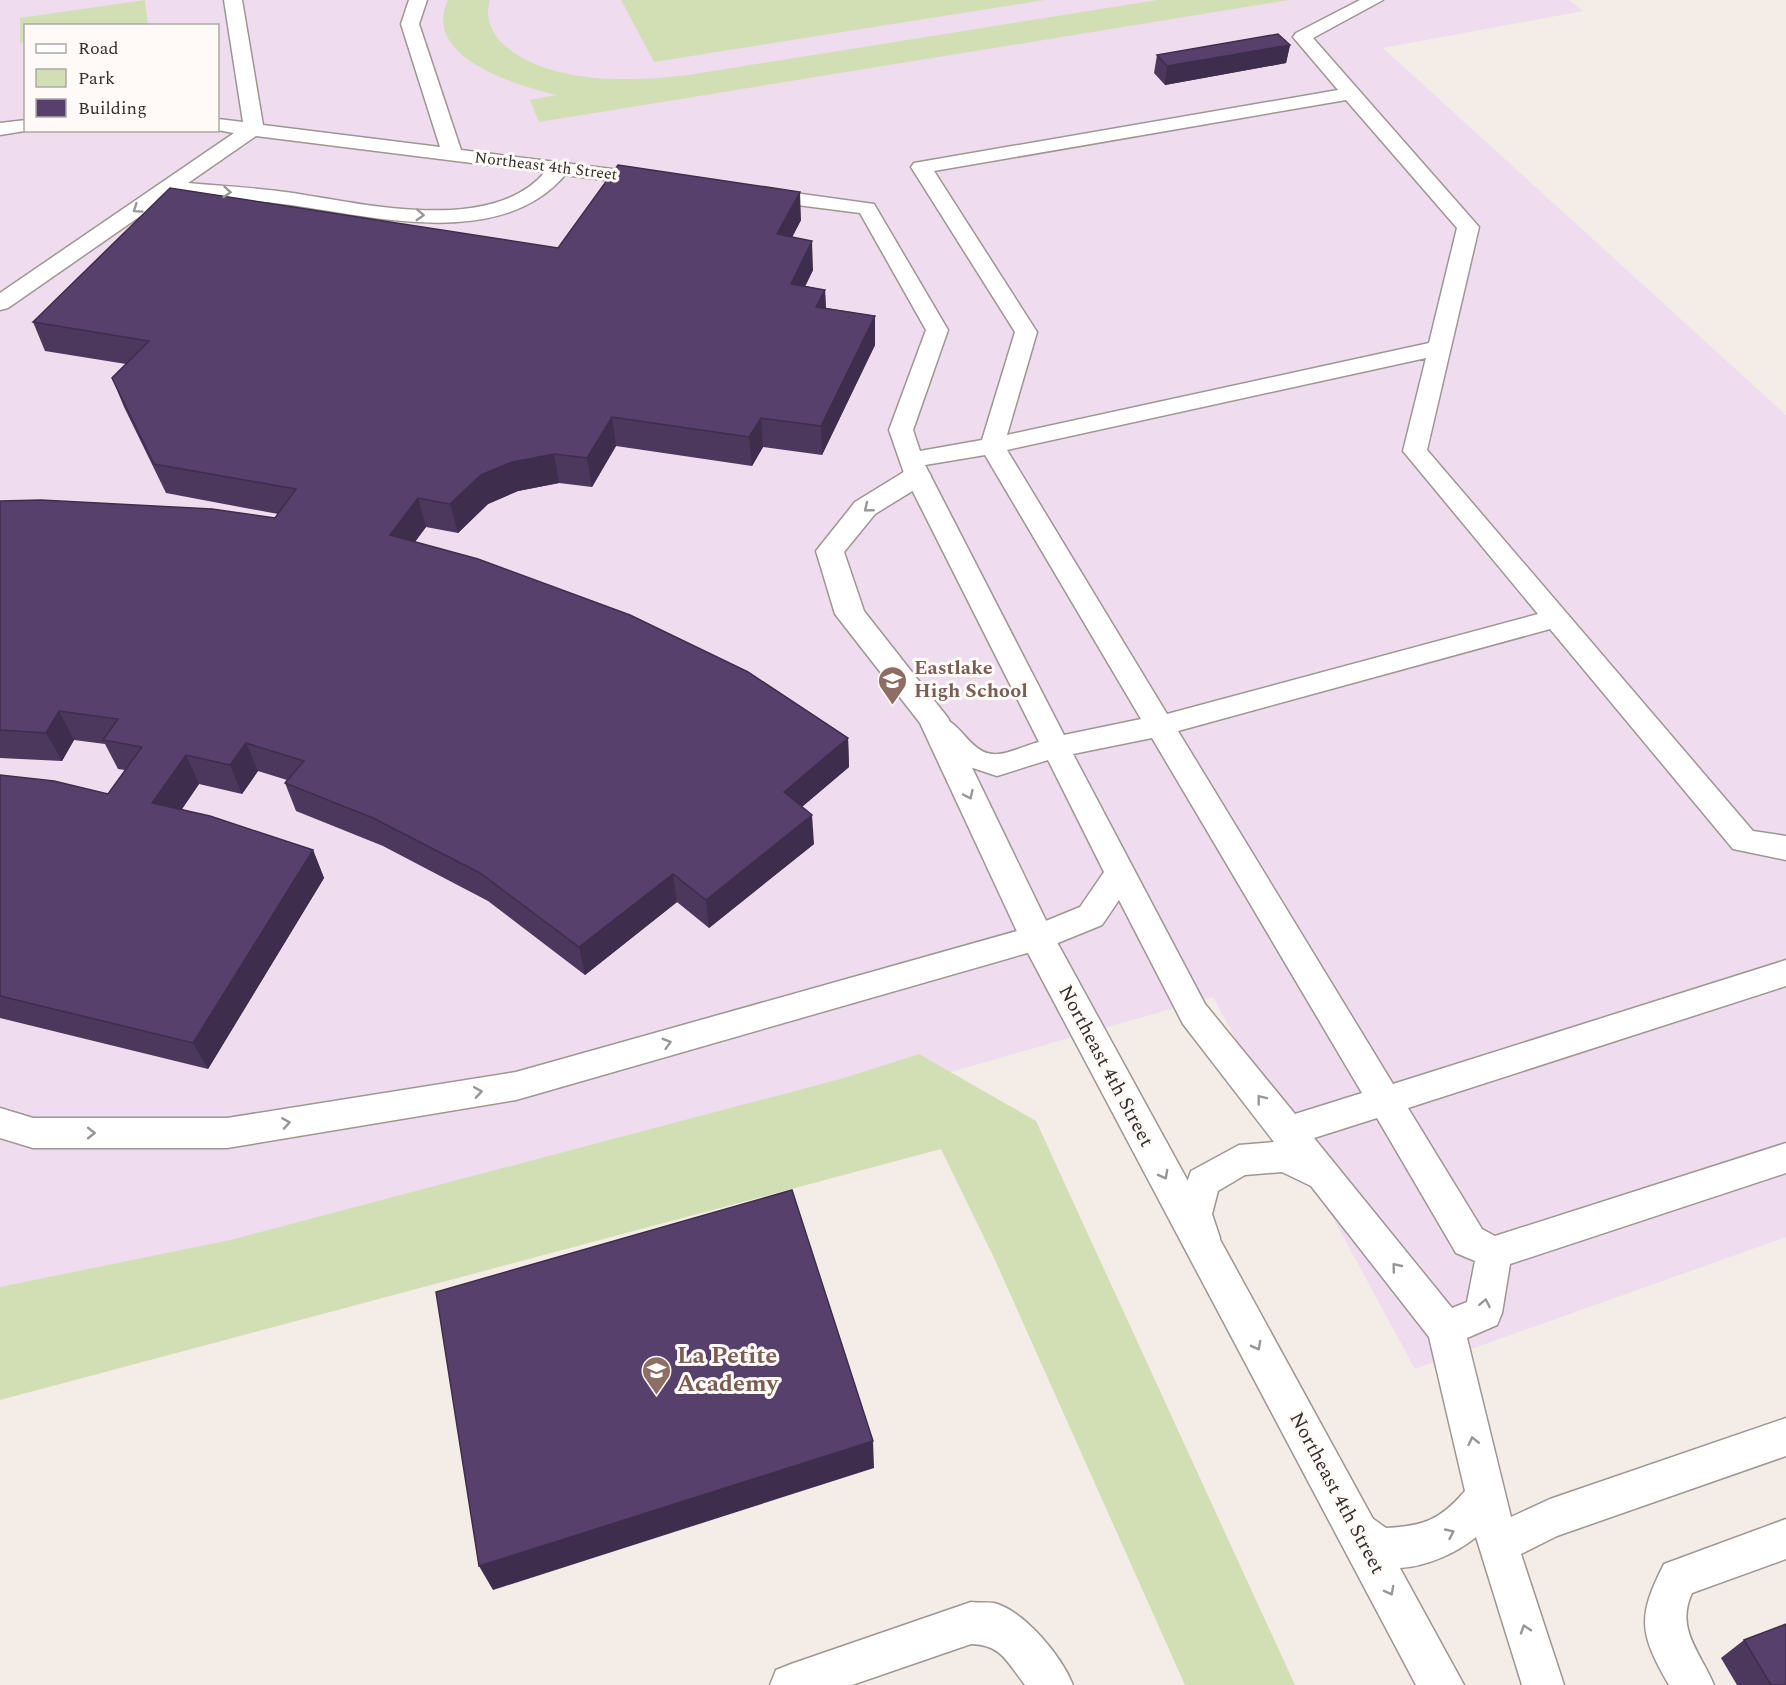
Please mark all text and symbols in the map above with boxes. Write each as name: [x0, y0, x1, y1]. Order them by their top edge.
legend: [24, 24, 219, 132]
text: Road: [78, 35, 119, 62]
text: Park: [78, 65, 115, 92]
text: Building: [78, 95, 147, 122]
street label: Northeast 4th Street: [473, 145, 619, 187]
one-way arrow: [222, 185, 231, 198]
one-way arrow: [132, 202, 143, 213]
one-way arrow: [416, 208, 425, 221]
one-way arrow: [864, 500, 875, 511]
place label: Eastlake High School: [914, 653, 1028, 706]
school or university icon: Eastlake High School: [877, 664, 909, 706]
one-way arrow: [961, 788, 973, 799]
street label: Northeast 4th Street: [1051, 980, 1161, 1152]
one-way arrow: [662, 1038, 672, 1051]
one-way arrow: [474, 1087, 483, 1099]
one-way arrow: [1257, 1095, 1268, 1106]
one-way arrow: [281, 1118, 290, 1130]
one-way arrow: [87, 1127, 96, 1139]
one-way arrow: [1157, 1168, 1168, 1179]
one-way arrow: [1393, 1263, 1404, 1274]
one-way arrow: [1478, 1298, 1491, 1308]
place label: La Petite Academy: [677, 1338, 779, 1402]
one-way arrow: [1250, 1340, 1261, 1350]
school or university icon: La Petite Academy: [640, 1354, 672, 1396]
street label: Northeast 4th Street: [1282, 1407, 1392, 1579]
one-way arrow: [1467, 1437, 1480, 1447]
one-way arrow: [1443, 1528, 1454, 1540]
one-way arrow: [1383, 1585, 1394, 1596]
one-way arrow: [1520, 1624, 1532, 1635]

